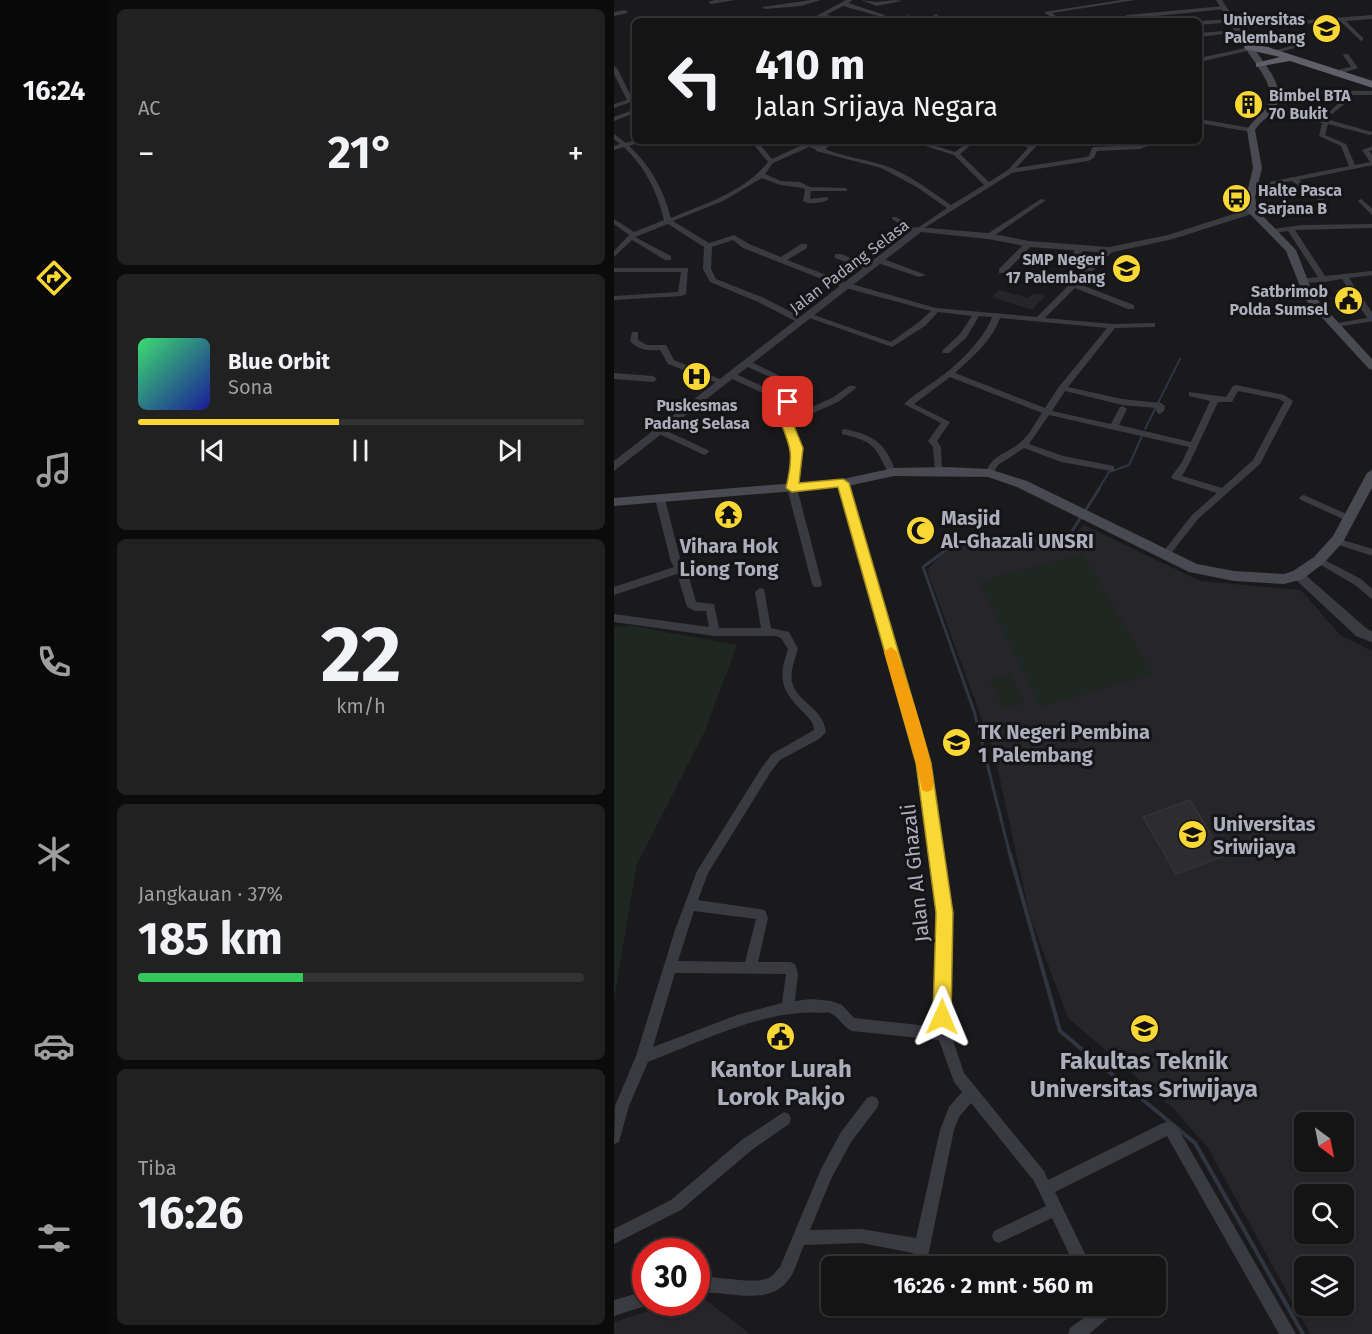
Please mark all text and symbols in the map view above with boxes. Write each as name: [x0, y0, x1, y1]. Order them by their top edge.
place label: Universitas Palembang: [1223, 10, 1305, 47]
school or university icon: Universitas Palembang: [1310, 12, 1342, 44]
text: 410 m: [755, 40, 865, 90]
icon: left: [656, 42, 734, 120]
text: 16:24: [23, 75, 85, 107]
place label: Bimbel BTA 70 Bukit: [1269, 86, 1351, 123]
building icon: Bimbel BTA 70 Bukit: [1232, 88, 1264, 120]
text: Jalan Srijaya Negara: [755, 91, 998, 123]
text: AC: [138, 96, 160, 120]
text: 21°: [328, 126, 394, 180]
text: −: [138, 134, 155, 174]
text: +: [568, 134, 584, 174]
place label: Halte Pasca Sarjana B: [1258, 181, 1342, 218]
bus stop icon: Halte Pasca Sarjana B: [1221, 183, 1253, 215]
street label: Jalan Padang Selasa: [786, 215, 913, 317]
place label: SMP Negeri 17 Palembang: [1006, 250, 1105, 287]
school or university icon: SMP Negeri 17 Palembang: [1110, 252, 1142, 284]
icon: directions: [33, 257, 75, 299]
place label: Satbrimob Polda Sumsel: [1230, 282, 1328, 319]
public building icon: Satbrimob Polda Sumsel: [1333, 284, 1365, 316]
text: Blue Orbit: [228, 348, 330, 375]
hospital icon: Puskesmas Padang Selasa: [681, 361, 713, 393]
text: Sona: [228, 375, 273, 399]
pin: [762, 376, 813, 427]
icon: arrive: [771, 385, 804, 418]
place label: Puskesmas Padang Selasa: [644, 396, 750, 433]
icon: previous: [196, 434, 229, 467]
icon: pause: [344, 434, 377, 467]
icon: next: [493, 434, 526, 467]
icon: music: [33, 449, 75, 491]
temple icon: Vihara Hok Liong Tong: [713, 499, 745, 531]
place label: Masjid Al-Ghazali UNSRI: [940, 506, 1094, 553]
mosque icon: Masjid Al-Ghazali UNSRI: [904, 514, 936, 546]
place label: Vihara Hok Liong Tong: [679, 534, 779, 581]
text: 22: [321, 608, 401, 702]
icon: phone: [33, 641, 75, 683]
text: km/h: [336, 694, 386, 718]
place label: TK Negeri Pembina 1 Palembang: [978, 720, 1150, 767]
school or university icon: TK Negeri Pembina 1 Palembang: [941, 727, 973, 759]
street label: Jalan Al Ghazali: [896, 803, 934, 943]
place label: Universitas Sriwijaya: [1213, 812, 1316, 859]
school or university icon: Universitas Sriwijaya: [1176, 819, 1208, 851]
icon: climate: [33, 833, 75, 875]
text: Jangkauan · 37%: [138, 882, 283, 906]
text: 185 km: [138, 912, 283, 966]
position arrow: [910, 985, 974, 1049]
school or university icon: Fakultas Teknik Universitas Sriwijaya: [1128, 1012, 1160, 1044]
public building icon: Kantor Lurah Lorok Pakjo: [765, 1020, 797, 1052]
icon: car: [33, 1025, 75, 1067]
place label: Fakultas Teknik Universitas Sriwijaya: [1030, 1047, 1258, 1103]
place label: Kantor Lurah Lorok Pakjo: [710, 1055, 852, 1111]
north arrow: [1294, 1112, 1354, 1172]
map controls: [1294, 1112, 1354, 1316]
text: Tiba: [138, 1156, 177, 1180]
button: search: [1294, 1184, 1354, 1244]
text: 16:26: [138, 1186, 244, 1240]
icon: filters: [33, 1217, 75, 1259]
speed limit sign: 30: [632, 1238, 710, 1316]
button: layers: [1294, 1256, 1354, 1316]
text: 16:26 · 2 mnt · 560 m: [893, 1272, 1094, 1299]

